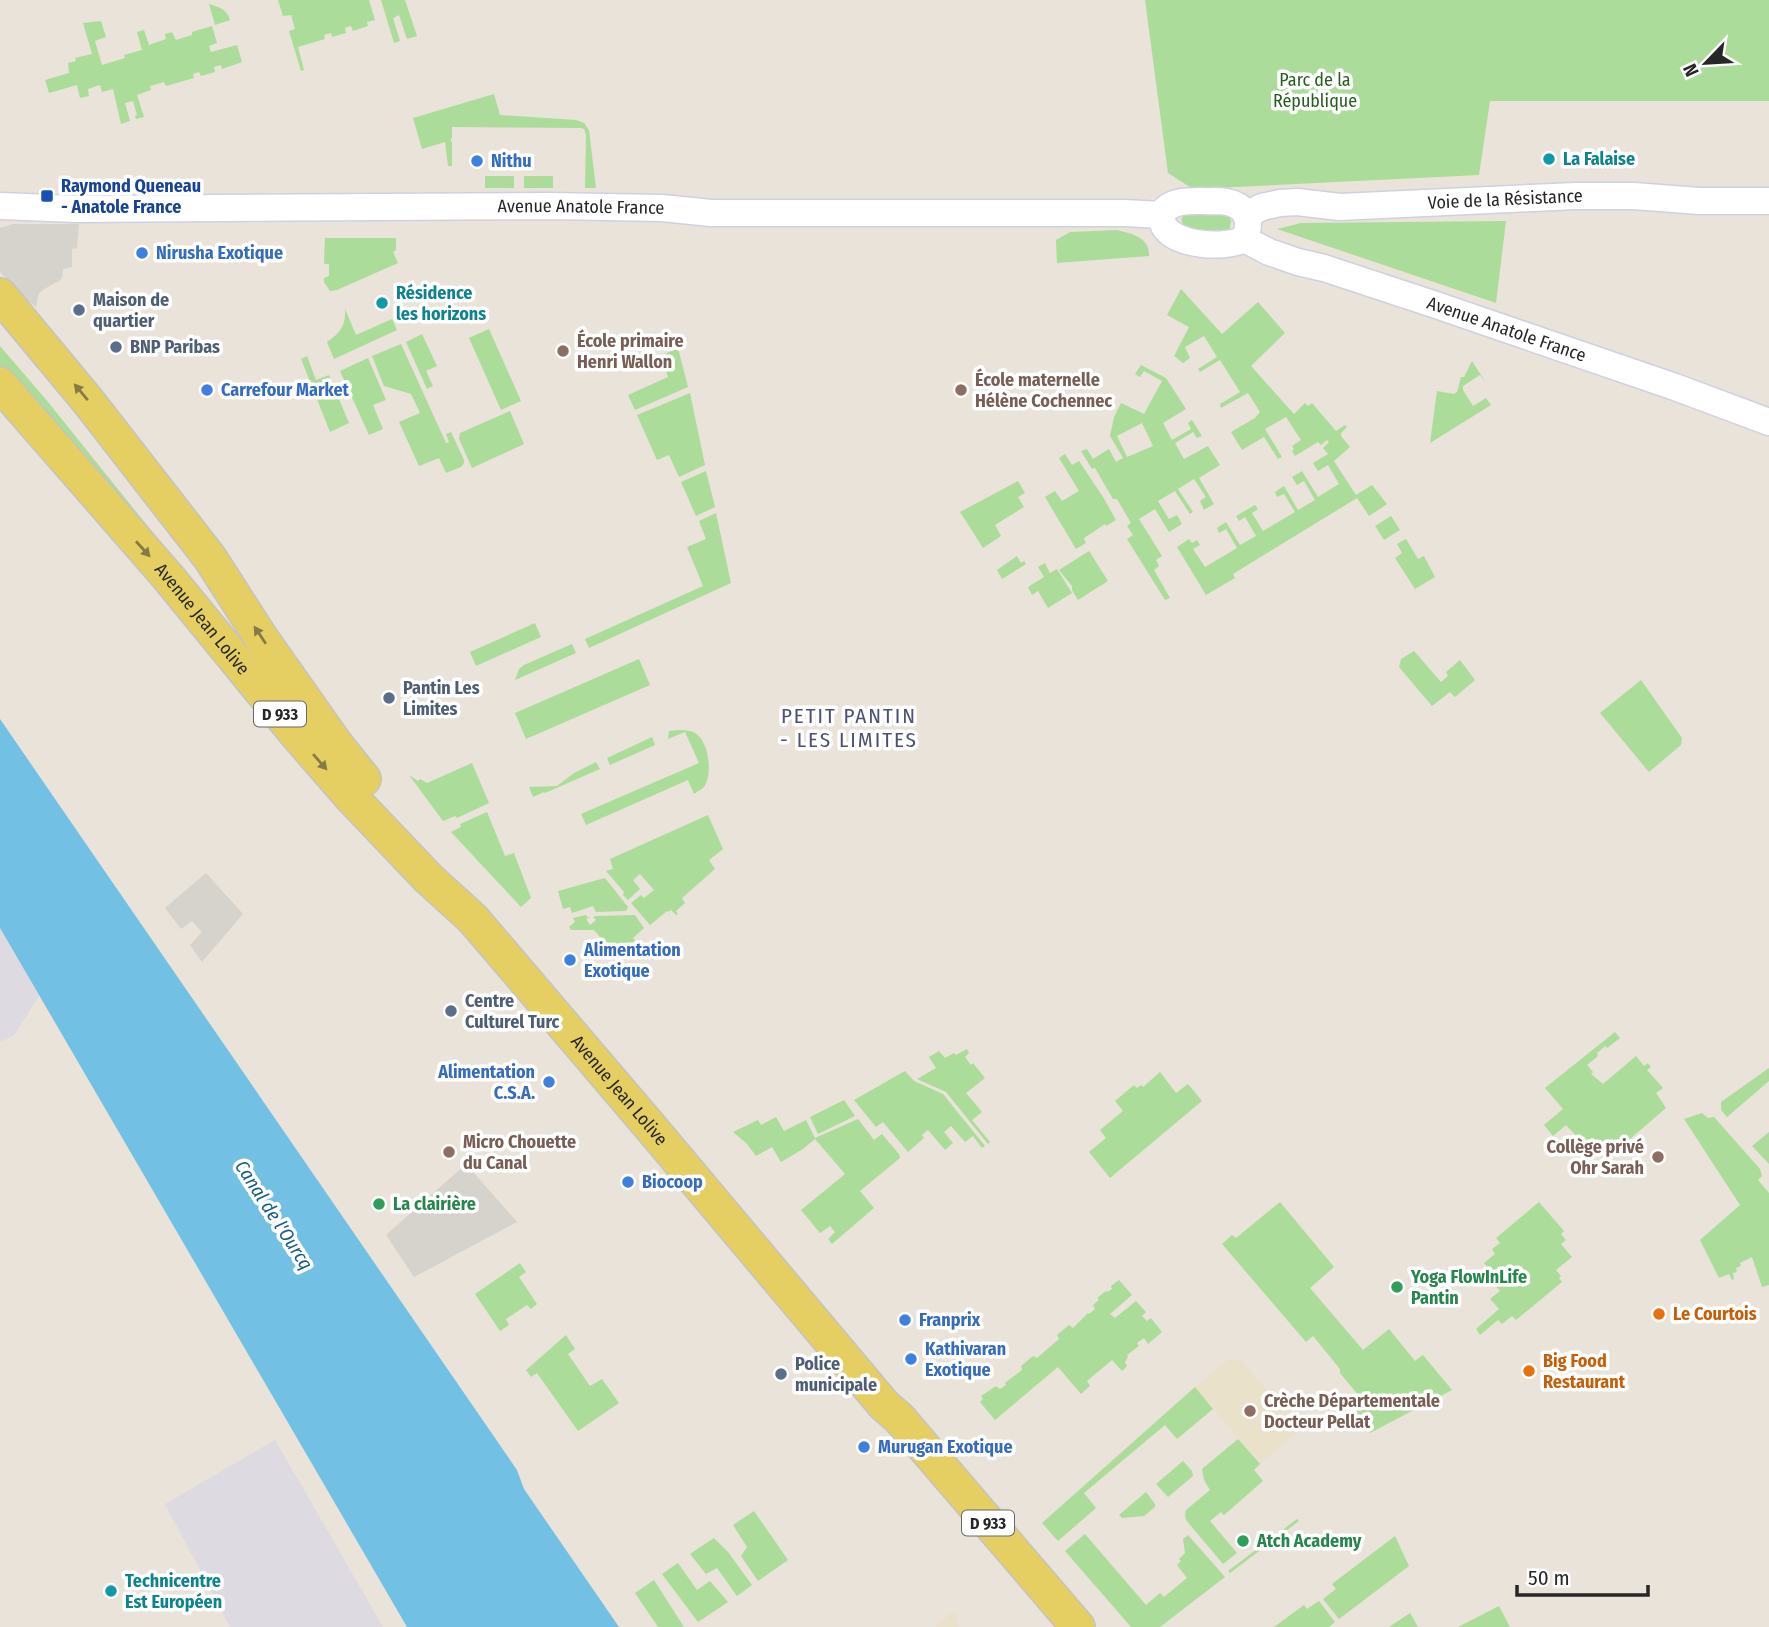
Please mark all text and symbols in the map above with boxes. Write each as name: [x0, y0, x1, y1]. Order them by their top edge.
north arrow: [1671, 28, 1741, 98]
text: N: [1678, 60, 1704, 80]
park label: Parc de la République: [1273, 69, 1357, 112]
place label: La Falaise: [1563, 148, 1635, 170]
place label: Nithu: [491, 150, 532, 172]
marker: La Falaise: [1541, 151, 1557, 167]
marker: Nithu: [469, 153, 485, 169]
place label: Raymond Queneau - Anatole France: [61, 175, 201, 218]
street label: Voie de la Résistance: [1427, 185, 1583, 214]
marker: Raymond Queneau - Anatole France: [39, 188, 55, 204]
street label: Avenue Anatole France: [498, 195, 665, 219]
place label: Nirusha Exotique: [156, 242, 283, 264]
marker: Nirusha Exotique: [134, 245, 150, 261]
place label: Résidence les horizons: [396, 282, 486, 325]
place label: Maison de quartier: [93, 289, 169, 332]
street label: Avenue Anatole France: [1424, 292, 1589, 367]
marker: Résidence les horizons: [374, 295, 390, 311]
marker: Maison de quartier: [71, 302, 87, 318]
place label: École primaire Henri Wallon: [577, 329, 684, 373]
place label: BNP Paribas: [130, 336, 220, 358]
marker: BNP Paribas: [108, 339, 124, 355]
marker: École primaire Henri Wallon: [555, 343, 571, 359]
place label: École maternelle Hélène Cochennec: [975, 368, 1112, 412]
place label: Carrefour Market: [221, 379, 350, 401]
marker: Carrefour Market: [199, 382, 215, 398]
marker: École maternelle Hélène Cochennec: [953, 382, 969, 398]
one-way arrow: [73, 383, 89, 401]
one-way arrow: [135, 541, 150, 558]
street label: Avenue Jean Lolive: [150, 559, 254, 679]
one-way arrow: [253, 626, 267, 644]
place label: Pantin Les Limites: [403, 677, 480, 720]
marker: Pantin Les Limites: [381, 690, 397, 706]
road number: D 933: [254, 702, 306, 726]
district label: PETIT PANTIN - LES LIMITES: [780, 703, 918, 753]
one-way arrow: [312, 753, 328, 770]
place label: Alimentation Exotique: [583, 939, 681, 982]
marker: Alimentation Exotique: [562, 952, 578, 968]
place label: Centre Culturel Turc: [465, 990, 559, 1033]
marker: Centre Culturel Turc: [443, 1003, 459, 1019]
street label: Avenue Jean Lolive: [566, 1031, 672, 1150]
place label: Alimentation C.S.A.: [437, 1061, 535, 1104]
marker: Alimentation C.S.A.: [541, 1074, 557, 1090]
place label: Micro Chouette du Canal: [463, 1131, 576, 1174]
place label: Collège privé Ohr Sarah: [1547, 1136, 1644, 1179]
marker: Micro Chouette du Canal: [441, 1144, 457, 1160]
marker: Collège privé Ohr Sarah: [1650, 1149, 1666, 1165]
water label: Canal de l'Ourcq: [230, 1156, 318, 1274]
place label: Biocoop: [642, 1171, 703, 1193]
marker: Biocoop: [620, 1174, 636, 1190]
place label: La clairière: [393, 1193, 476, 1215]
marker: La clairière: [371, 1196, 387, 1212]
place label: Yoga FlowInLife Pantin: [1410, 1266, 1527, 1309]
marker: Yoga FlowInLife Pantin: [1389, 1279, 1405, 1295]
place label: Le Courtois: [1673, 1303, 1757, 1325]
marker: Le Courtois: [1651, 1306, 1667, 1322]
place label: Franprix: [919, 1309, 981, 1331]
marker: Franprix: [897, 1312, 913, 1328]
place label: Kathivaran Exotique: [925, 1338, 1006, 1381]
place label: Big Food Restaurant: [1543, 1350, 1626, 1393]
marker: Kathivaran Exotique: [903, 1351, 919, 1367]
place label: Police municipale: [795, 1353, 877, 1396]
marker: Big Food Restaurant: [1521, 1363, 1537, 1379]
marker: Police municipale: [773, 1366, 789, 1382]
place label: Crèche Départementale Docteur Pellat: [1264, 1390, 1440, 1433]
marker: Crèche Départementale Docteur Pellat: [1242, 1403, 1258, 1419]
place label: Murugan Exotique: [878, 1436, 1013, 1458]
marker: Murugan Exotique: [856, 1439, 872, 1455]
road number: D 933: [962, 1511, 1014, 1536]
place label: Atch Academy: [1256, 1530, 1362, 1552]
marker: Atch Academy: [1235, 1533, 1251, 1549]
scale bar: [1517, 1554, 1648, 1598]
text: 50 m: [1528, 1565, 1570, 1591]
place label: Technicentre Est Européen: [125, 1570, 222, 1613]
marker: Technicentre Est Européen: [103, 1583, 119, 1599]

